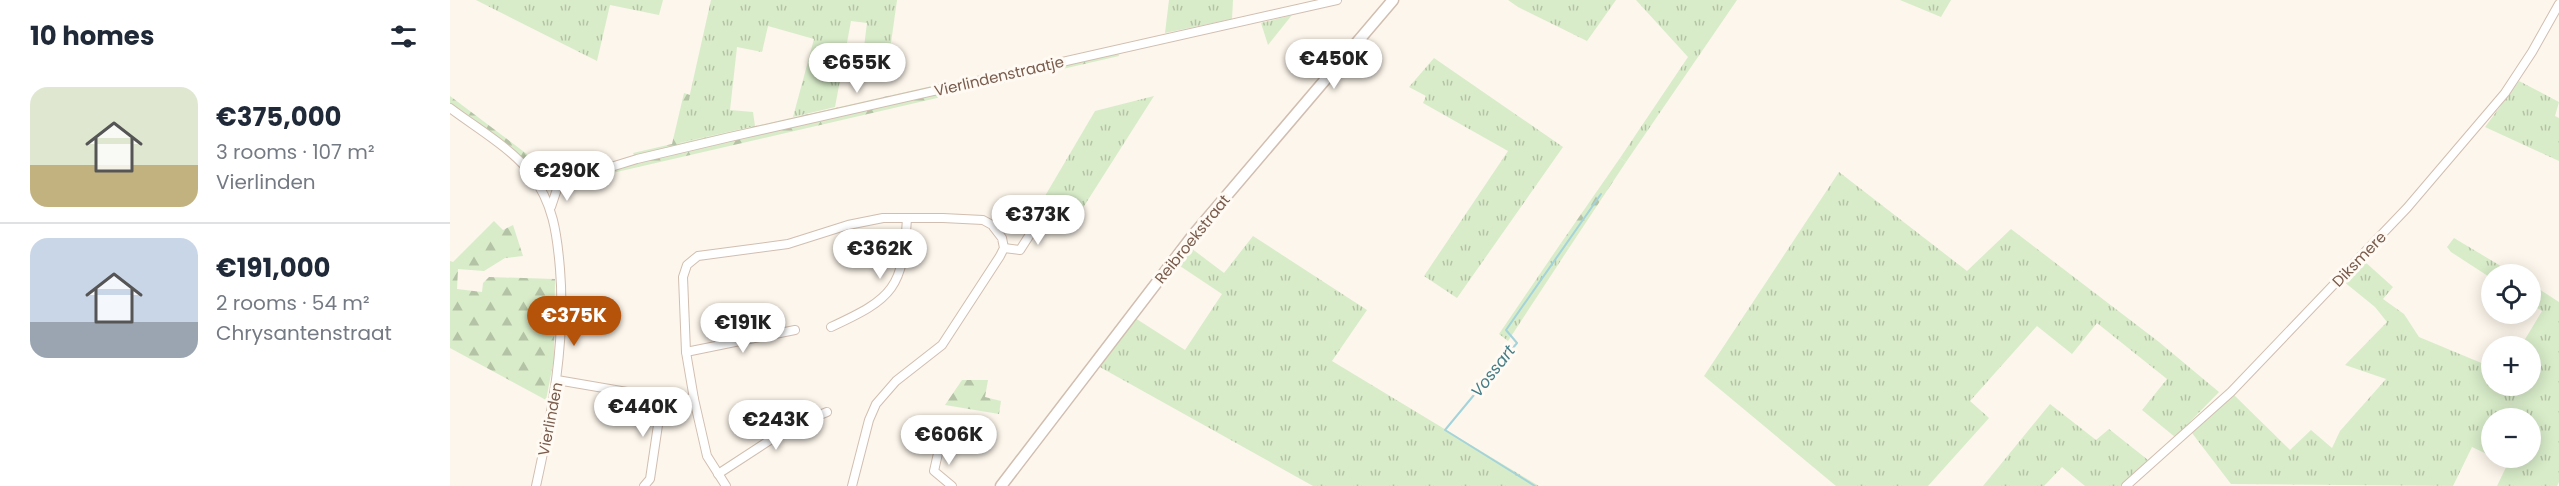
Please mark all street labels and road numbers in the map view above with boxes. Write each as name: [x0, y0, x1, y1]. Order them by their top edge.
street label: Vierlindenstraatje: [932, 51, 1066, 101]
street label: Reibroekstraat: [1150, 190, 1234, 288]
street label: Diksmere: [2327, 227, 2391, 291]
street label: Vierlinden: [533, 380, 567, 458]

